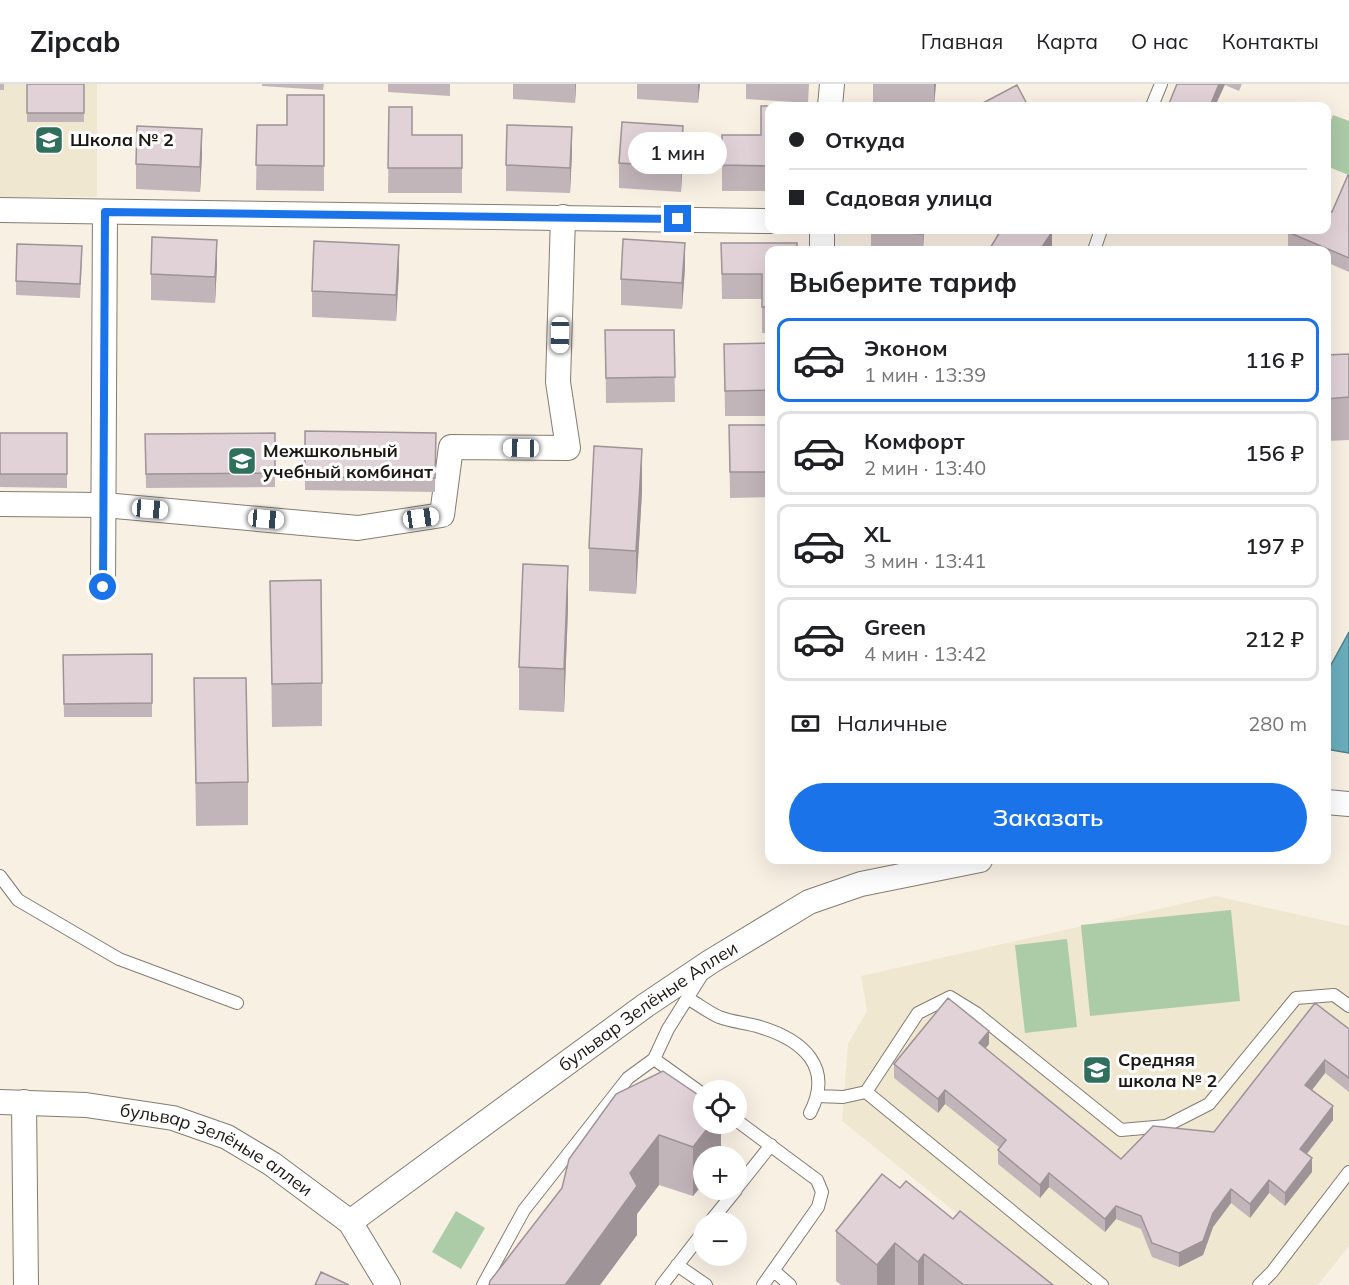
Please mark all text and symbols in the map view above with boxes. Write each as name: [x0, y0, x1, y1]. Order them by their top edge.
text: Zipcab: [30, 24, 120, 59]
text: Главная: [921, 28, 1003, 54]
text: Карта: [1036, 28, 1098, 54]
text: О нас: [1131, 28, 1189, 54]
text: Контакты: [1222, 28, 1319, 54]
school or university icon: Школа № 2: [33, 124, 65, 156]
text: Откуда: [825, 126, 905, 154]
place label: Школа № 2: [70, 128, 174, 151]
callout: 1 мин: [628, 132, 728, 174]
text: 1 мин: [650, 140, 705, 165]
text: Садовая улица: [825, 184, 993, 212]
route end: [664, 205, 691, 232]
text: Выберите тариф: [789, 265, 1017, 299]
car: [551, 317, 569, 353]
icon: car: [792, 333, 846, 387]
text: Эконом: [864, 334, 948, 362]
text: 116 ₽: [1245, 346, 1304, 374]
text: 1 мин · 13:39: [864, 362, 986, 387]
icon: car: [792, 426, 846, 480]
text: Комфорт: [864, 427, 965, 455]
place label: Межшкольный учебный комбинат: [263, 439, 433, 483]
car: [503, 439, 539, 457]
text: 156 ₽: [1245, 439, 1304, 467]
school or university icon: Межшкольный учебный комбинат: [226, 445, 258, 477]
text: 2 мин · 13:40: [864, 455, 986, 480]
car: [131, 498, 169, 520]
car: [402, 507, 440, 529]
car: [247, 508, 285, 530]
icon: car: [792, 519, 846, 573]
text: XL: [864, 520, 891, 548]
text: 197 ₽: [1245, 532, 1304, 560]
text: 3 мин · 13:41: [864, 548, 986, 573]
route start: [89, 573, 116, 600]
icon: car: [792, 612, 846, 666]
text: Green: [864, 613, 926, 641]
text: 212 ₽: [1245, 625, 1304, 653]
text: 4 мин · 13:42: [864, 641, 986, 666]
icon: cash: [789, 707, 822, 740]
text: Наличные: [837, 709, 947, 737]
text: 280 m: [1248, 711, 1307, 736]
button: Заказать: [789, 783, 1307, 852]
street label: бульвар Зелёные Аллеи: [554, 936, 742, 1076]
place label: Средняя школа № 2: [1118, 1048, 1217, 1092]
school or university icon: Средняя школа № 2: [1081, 1054, 1113, 1086]
map controls: [693, 1080, 747, 1266]
button: locate: [693, 1080, 747, 1134]
street label: бульвар Зелёные аллеи: [119, 1098, 317, 1201]
button: +: [693, 1146, 747, 1200]
button: −: [693, 1212, 747, 1266]

